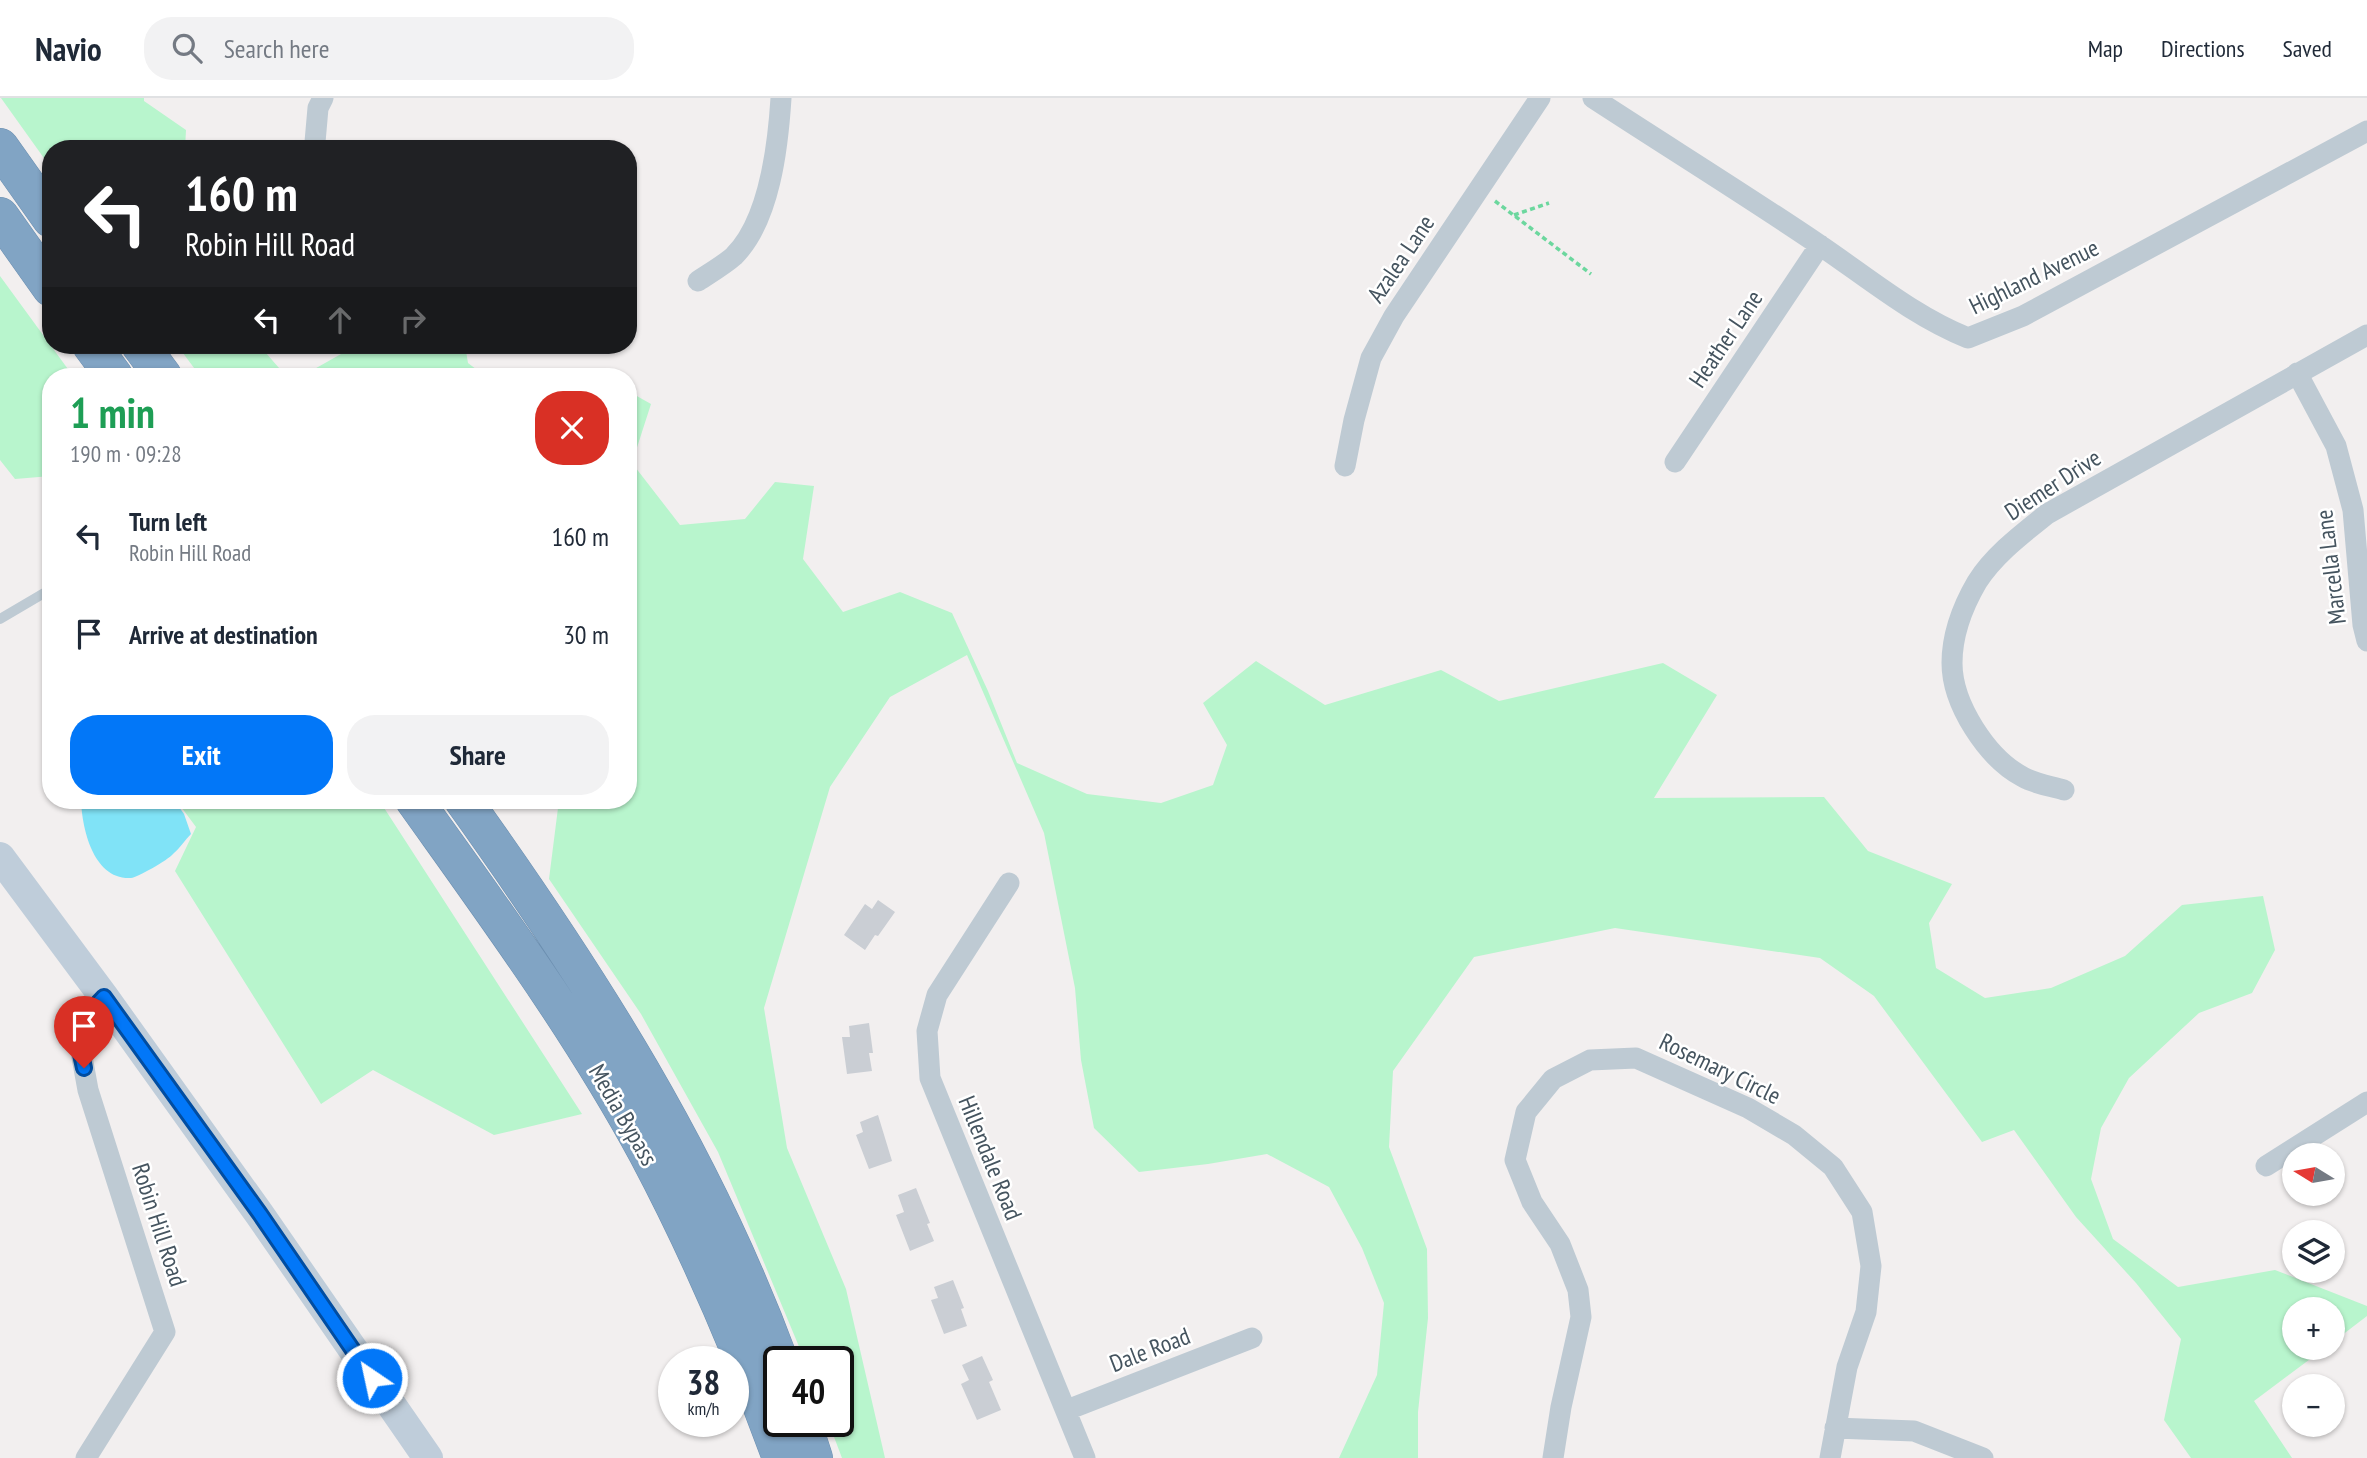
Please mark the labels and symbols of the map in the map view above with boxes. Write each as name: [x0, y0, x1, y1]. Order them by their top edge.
street label: Azalea Lane: [1360, 209, 1441, 308]
street label: Highland Avenue: [1964, 232, 2104, 321]
street label: Heather Lane: [1682, 284, 1769, 393]
street label: Diemer Drive: [1999, 442, 2107, 527]
street label: Marcella Lane: [2308, 508, 2353, 626]
pin: [54, 996, 114, 1068]
street label: Rosemary Circle: [1655, 1026, 1786, 1111]
street label: Media Bypass: [582, 1058, 665, 1171]
street label: Hillendale Road: [952, 1091, 1029, 1224]
north arrow: [2282, 1143, 2345, 1206]
street label: Robin Hill Road: [125, 1159, 194, 1290]
street label: Dale Road: [1105, 1320, 1194, 1379]
position arrow: [335, 1341, 409, 1415]
speed limit sign: 40: [763, 1346, 854, 1437]

